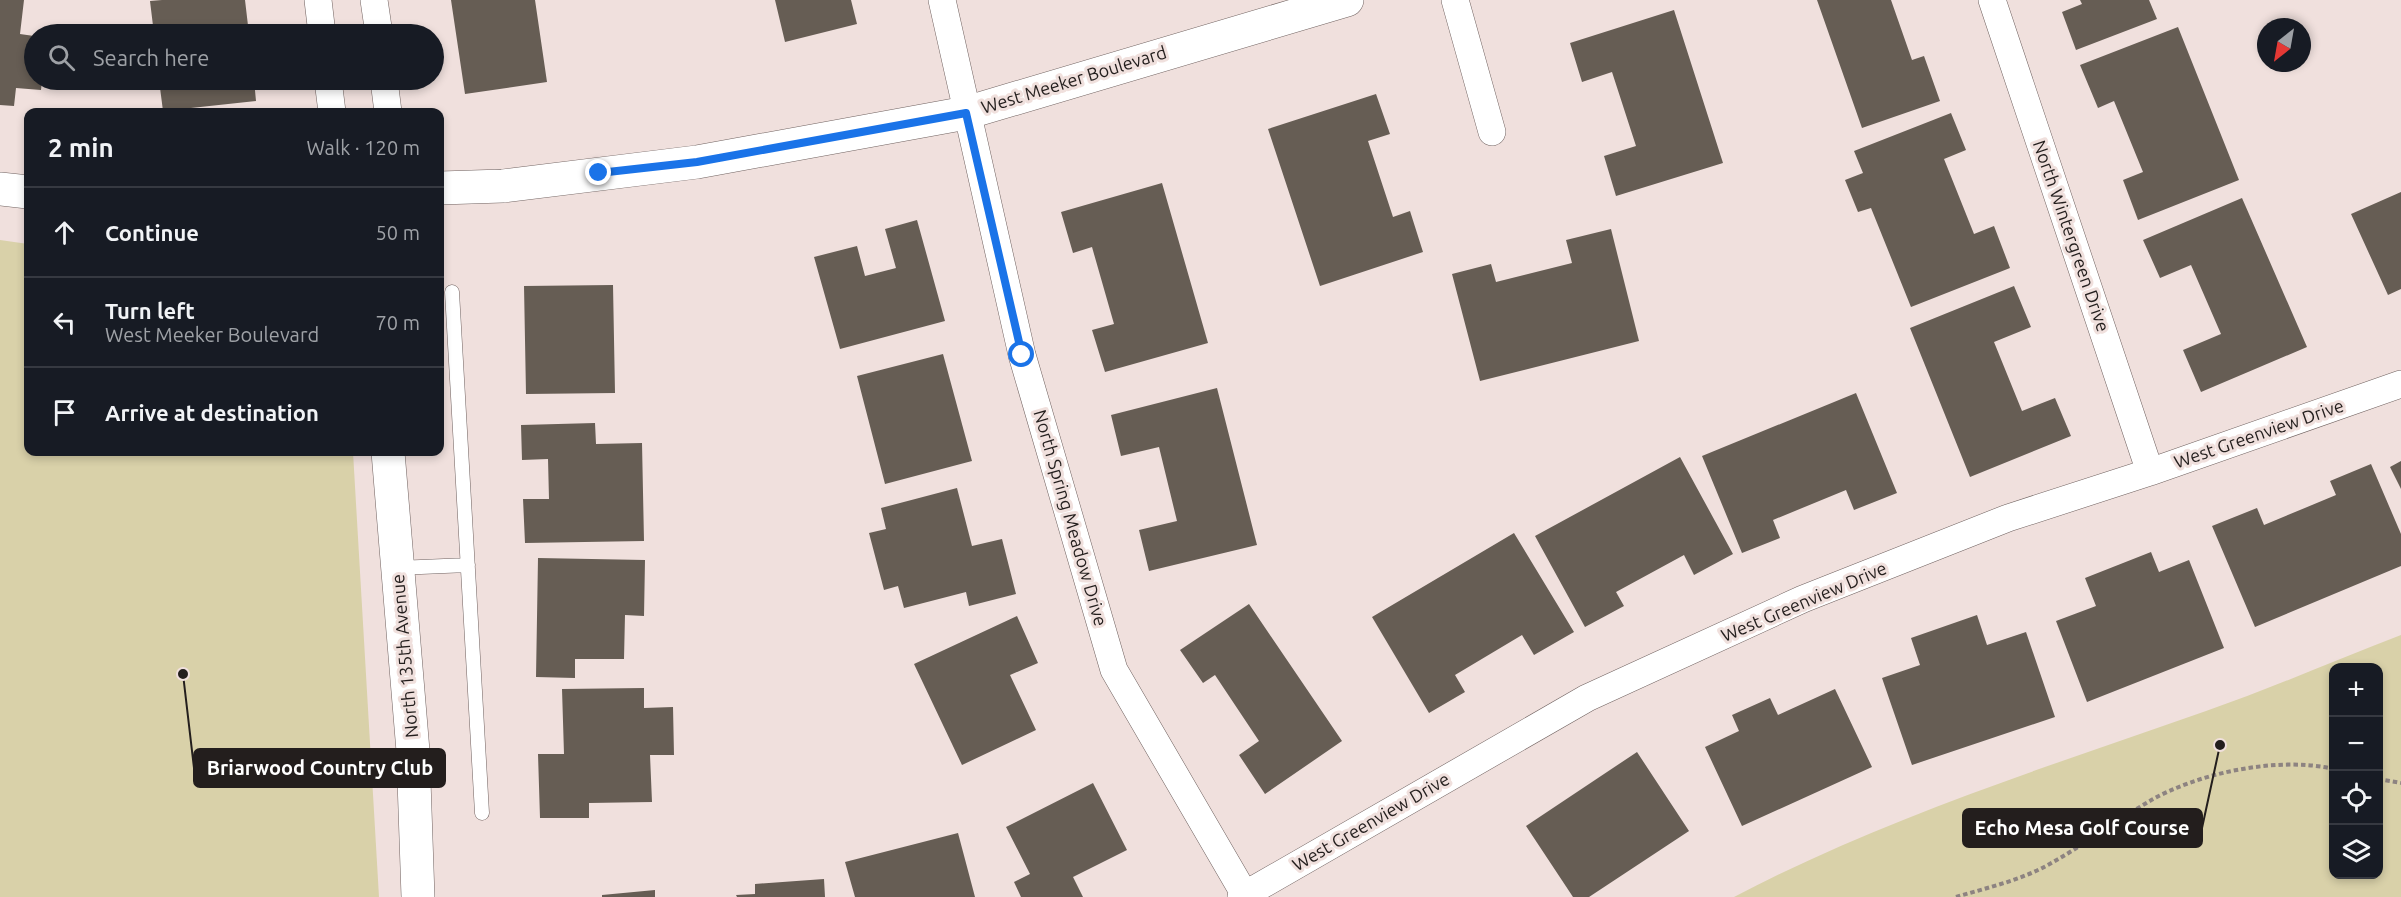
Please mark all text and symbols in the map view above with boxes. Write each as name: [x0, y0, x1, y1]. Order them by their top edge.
north arrow: [2257, 18, 2311, 72]
search box: [24, 24, 444, 90]
icon: search: [45, 41, 78, 74]
street label: West Meeker Boulevard: [979, 41, 1169, 117]
text: Search here: [93, 45, 209, 70]
text: 2 min: [48, 133, 114, 162]
text: Walk · 120 m: [307, 136, 420, 159]
street label: North Wintergreen Drive: [2030, 137, 2114, 334]
route end: [585, 159, 611, 185]
icon: ahead: [48, 216, 81, 249]
text: Continue: [105, 220, 199, 245]
text: 50 m: [376, 221, 420, 244]
text: Turn left: [105, 298, 195, 323]
icon: left: [48, 306, 81, 339]
text: 70 m: [376, 311, 420, 334]
text: West Meeker Boulevard: [105, 323, 319, 346]
route start: [1008, 341, 1034, 367]
street label: West Greenview Drive: [2171, 395, 2346, 471]
icon: arrive: [48, 396, 81, 429]
text: Arrive at destination: [105, 400, 319, 425]
street label: North Spring Meadow Drive: [1030, 407, 1111, 628]
street label: West Greenview Drive: [1718, 557, 1889, 645]
street label: North 135th Avenue: [387, 573, 421, 739]
map controls: [2329, 663, 2383, 879]
button: +: [2329, 663, 2383, 717]
button: −: [2329, 717, 2383, 771]
callout: Briarwood Country Club: [194, 749, 445, 787]
text: Briarwood Country Club: [207, 756, 433, 779]
street label: West Greenview Drive: [1288, 768, 1453, 874]
button: locate: [2329, 771, 2383, 825]
callout: Echo Mesa Golf Course: [1963, 809, 2202, 847]
text: Echo Mesa Golf Course: [1975, 816, 2189, 839]
button: layers: [2329, 825, 2383, 879]

